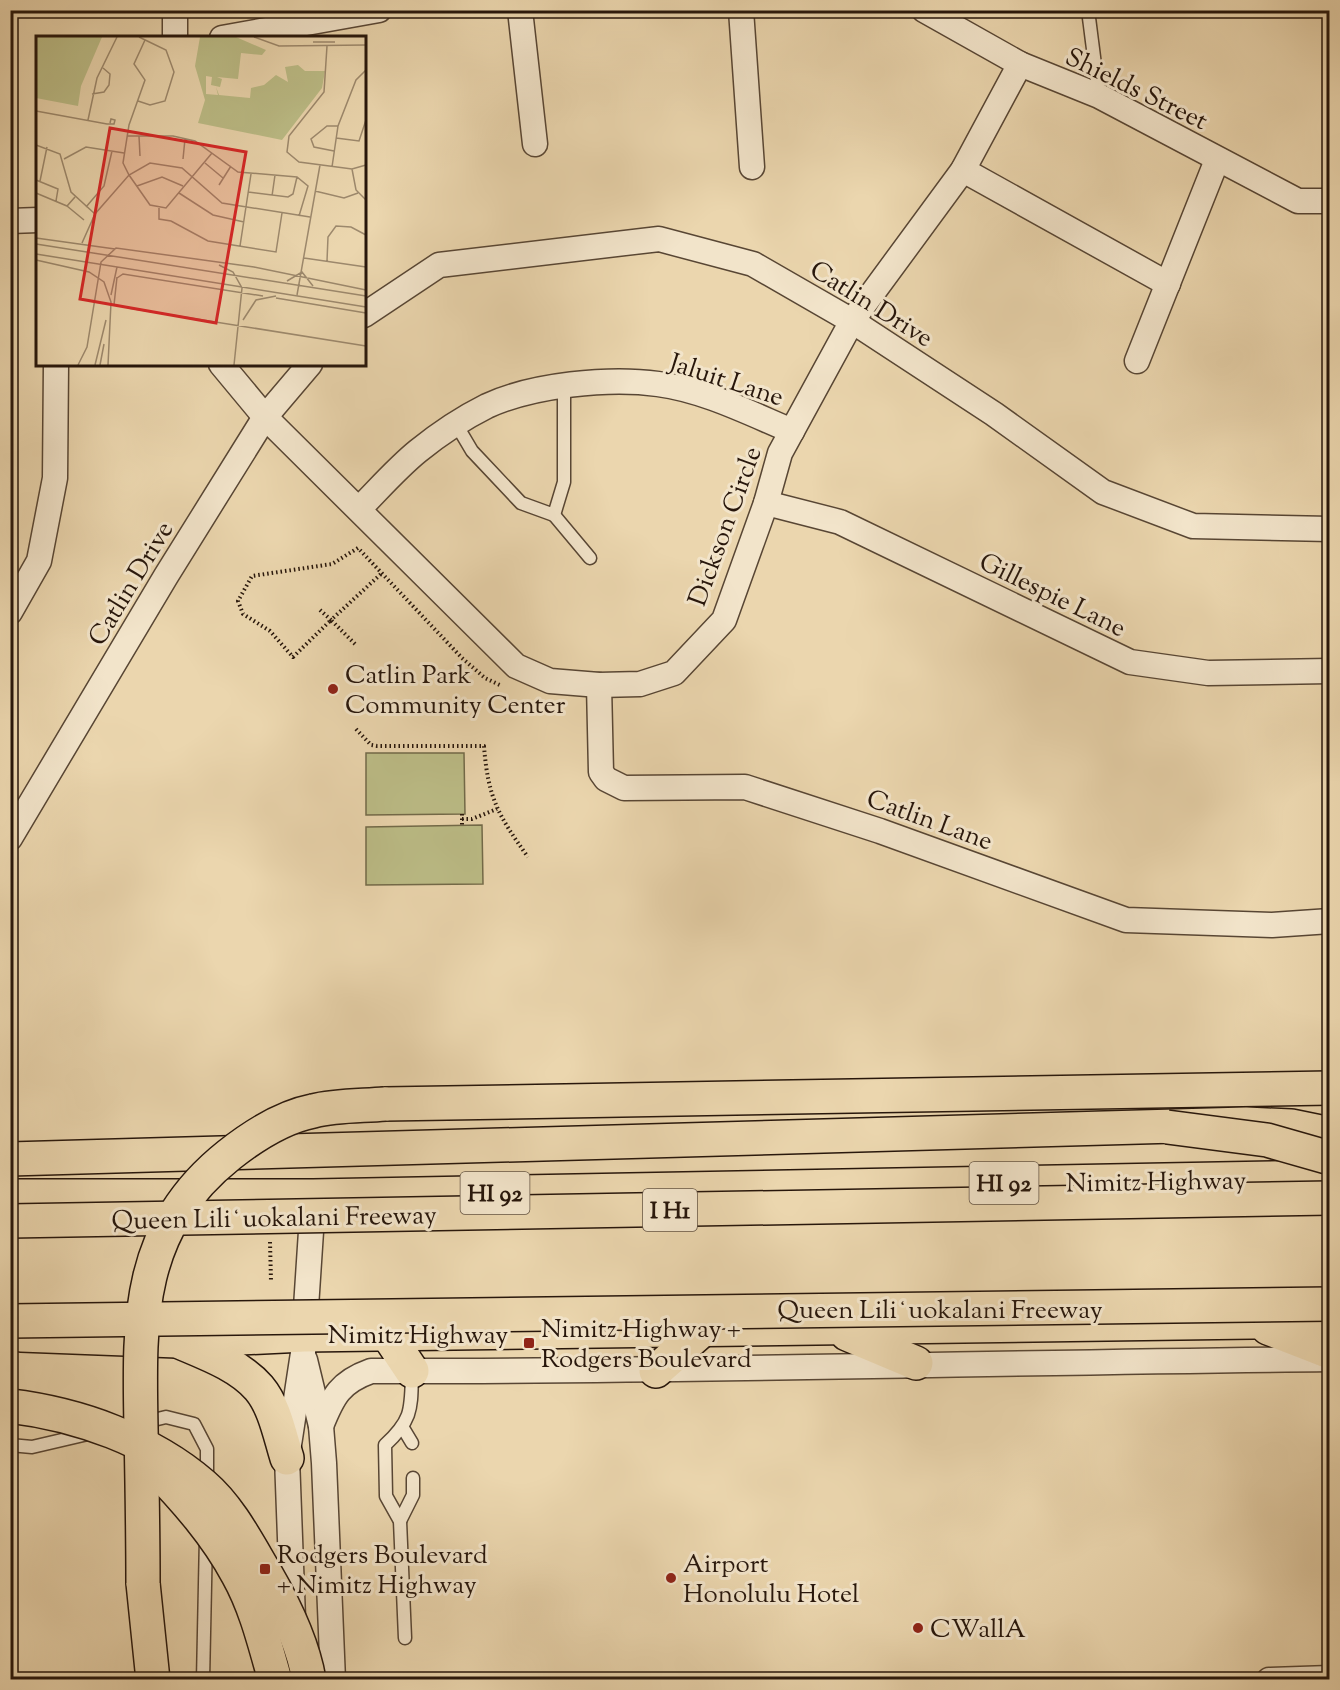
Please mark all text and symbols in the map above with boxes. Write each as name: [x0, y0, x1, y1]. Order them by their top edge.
inset map: [36, 36, 366, 366]
street label: Shields Street: [1058, 40, 1214, 141]
street label: Catlin Drive: [802, 253, 940, 358]
street label: Jaluit Lane: [662, 345, 788, 417]
street label: Dickson Circle: [680, 442, 772, 612]
street label: Catlin Drive: [80, 515, 184, 654]
street label: Gillespie Lane: [972, 545, 1132, 648]
place label: Catlin Park Community Center: [345, 658, 566, 725]
marker: Catlin Park Community Center: [326, 682, 340, 696]
street label: Catlin Lane: [861, 781, 997, 861]
road number: HI 92: [970, 1162, 1038, 1204]
street label: Nimitz Highway: [1065, 1163, 1247, 1204]
road number: HI 92: [460, 1172, 530, 1214]
road number: I H1: [643, 1189, 697, 1231]
street label: Queen Liliʻuokalani Freeway: [111, 1198, 437, 1241]
street label: Queen Liliʻuokalani Freeway: [777, 1293, 1103, 1330]
place label: Nimitz Highway + Rodgers Boulevard: [541, 1312, 752, 1379]
street label: Nimitz Highway: [328, 1318, 508, 1355]
marker: Nimitz Highway + Rodgers Boulevard: [522, 1336, 536, 1350]
place label: Rodgers Boulevard + Nimitz Highway: [277, 1538, 488, 1605]
place label: Airport Honolulu Hotel: [683, 1547, 859, 1614]
marker: Rodgers Boulevard + Nimitz Highway: [258, 1562, 272, 1576]
marker: Airport Honolulu Hotel: [664, 1571, 678, 1585]
place label: CWallA: [930, 1612, 1026, 1649]
marker: CWallA: [911, 1621, 925, 1635]

